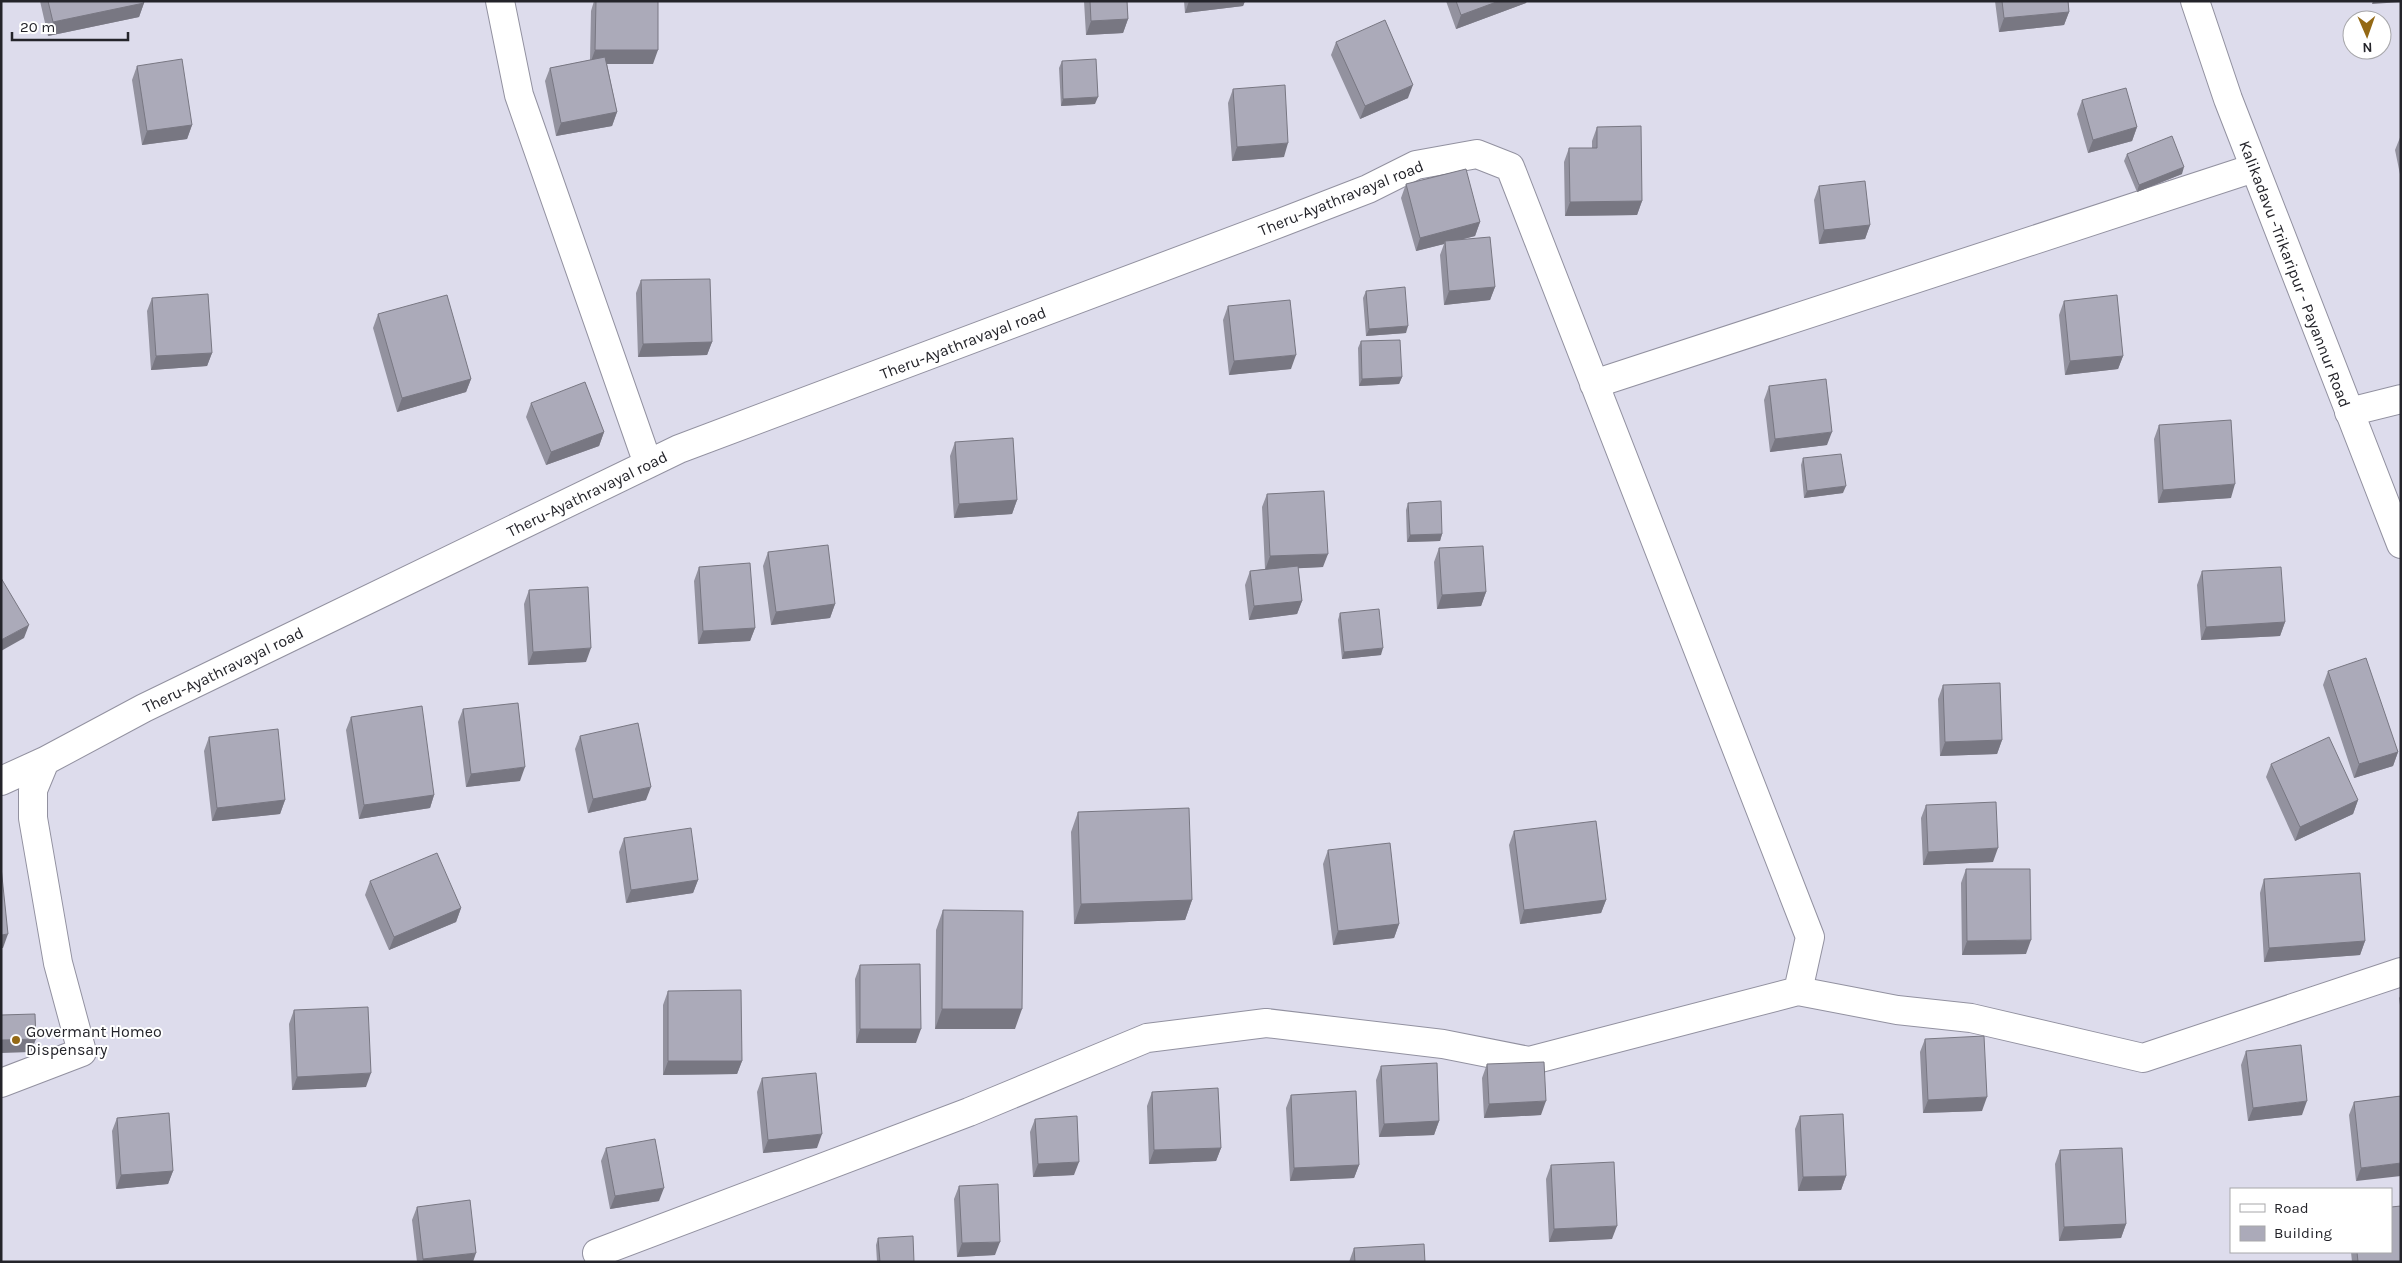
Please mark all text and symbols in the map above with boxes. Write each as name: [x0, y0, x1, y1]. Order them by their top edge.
scale bar: [12, 10, 129, 42]
north arrow: [2342, 10, 2392, 60]
text: 20 m: [20, 18, 55, 36]
text: N: [2362, 39, 2373, 56]
street label: Kalikadavu -Trikaripur - Payannur Road: [2235, 138, 2355, 410]
street label: Theru-Ayathravayal road: [1256, 156, 1426, 240]
street label: Theru-Ayathravayal road: [877, 303, 1049, 383]
street label: Theru-Ayathravayal road: [504, 447, 670, 541]
street label: Theru-Ayathravayal road: [140, 623, 306, 717]
place label: Govermant Homeo Dispensary: [26, 1022, 162, 1059]
marker: Govermant Homeo Dispensary: [10, 1034, 22, 1046]
legend: [2230, 1188, 2392, 1253]
text: Road: [2274, 1199, 2309, 1217]
text: Building: [2274, 1224, 2332, 1242]

